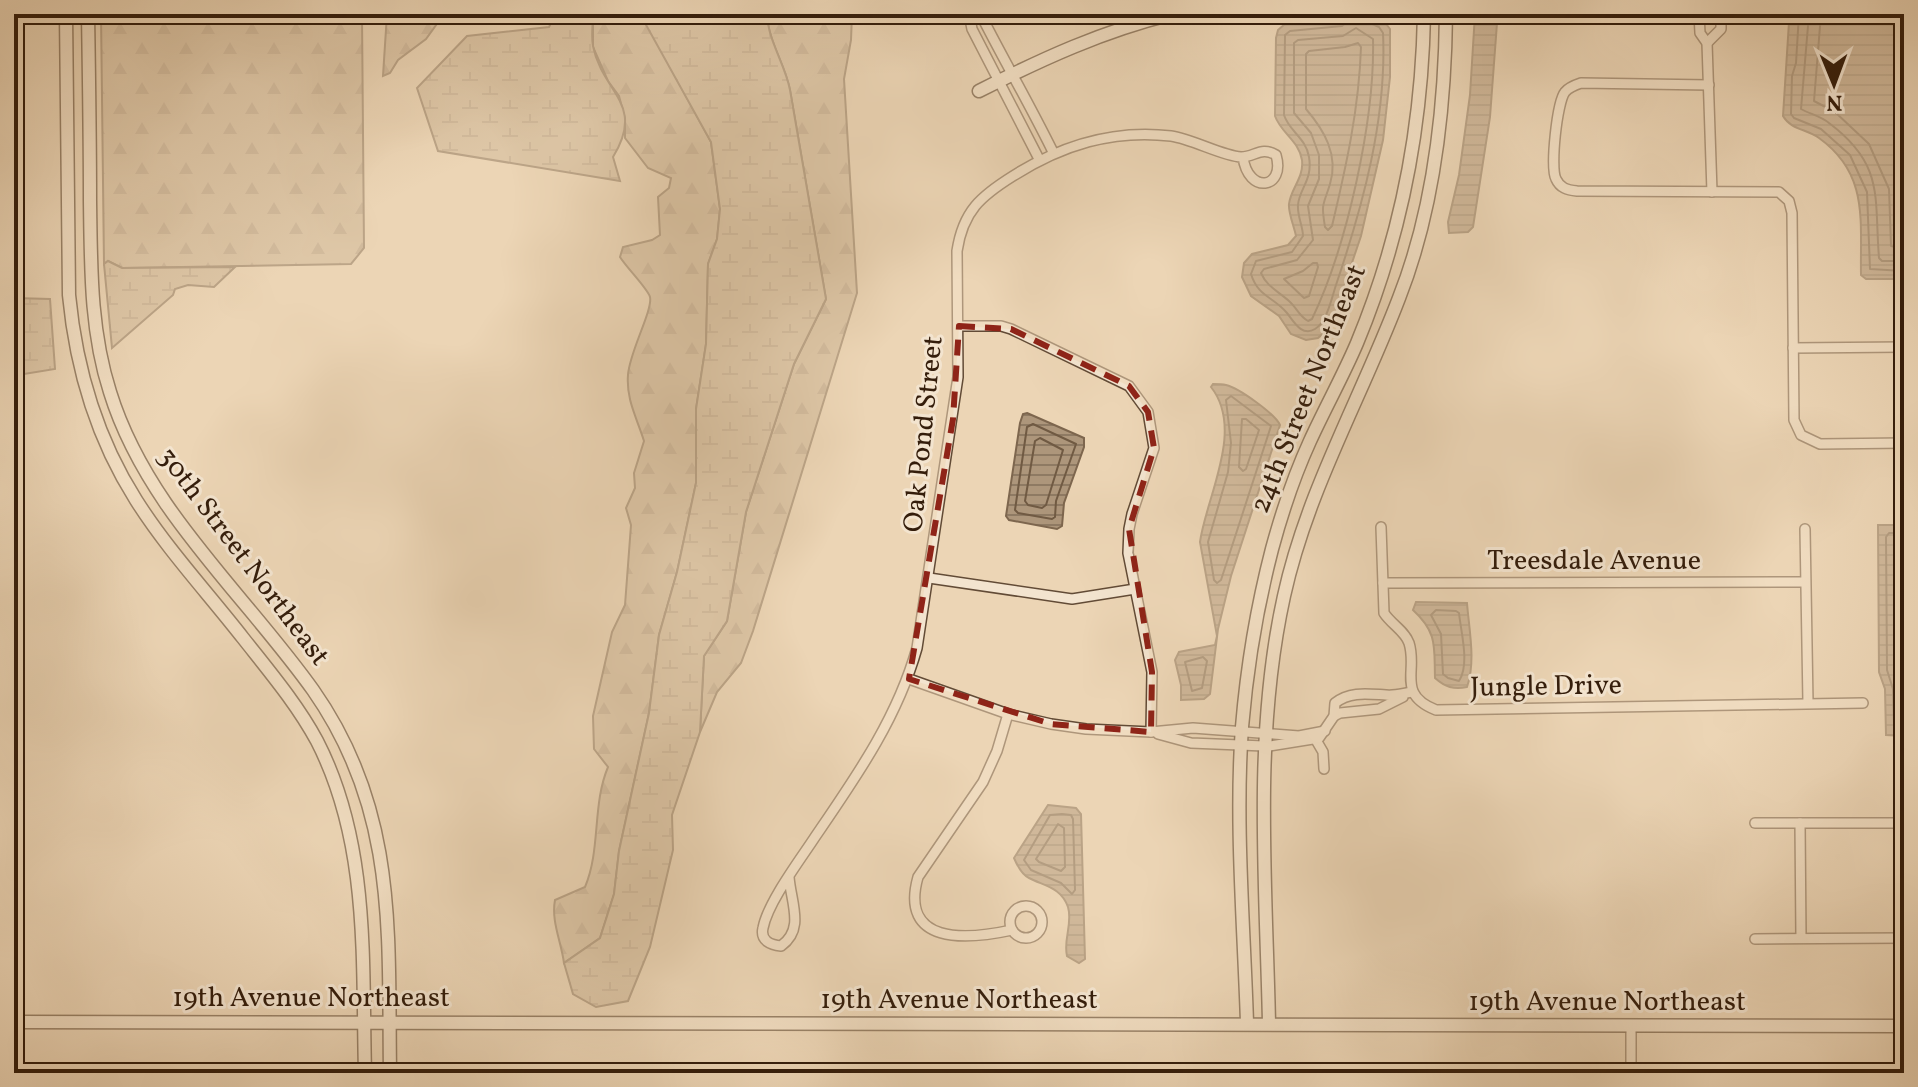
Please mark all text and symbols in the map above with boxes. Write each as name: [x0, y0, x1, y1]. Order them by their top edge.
north arrow: [1794, 44, 1874, 124]
text: N: [1826, 86, 1843, 117]
street label: 24th Street Northeast: [1241, 259, 1377, 519]
street label: Oak Pond Street: [894, 334, 954, 534]
street label: 30th Street Northeast: [148, 440, 338, 674]
street label: Treesdale Avenue: [1487, 542, 1701, 581]
street label: Jungle Drive: [1470, 666, 1622, 708]
street label: 19th Avenue Northeast: [172, 979, 450, 1018]
street label: 19th Avenue Northeast: [820, 981, 1098, 1020]
street label: 19th Avenue Northeast: [1468, 983, 1746, 1022]

